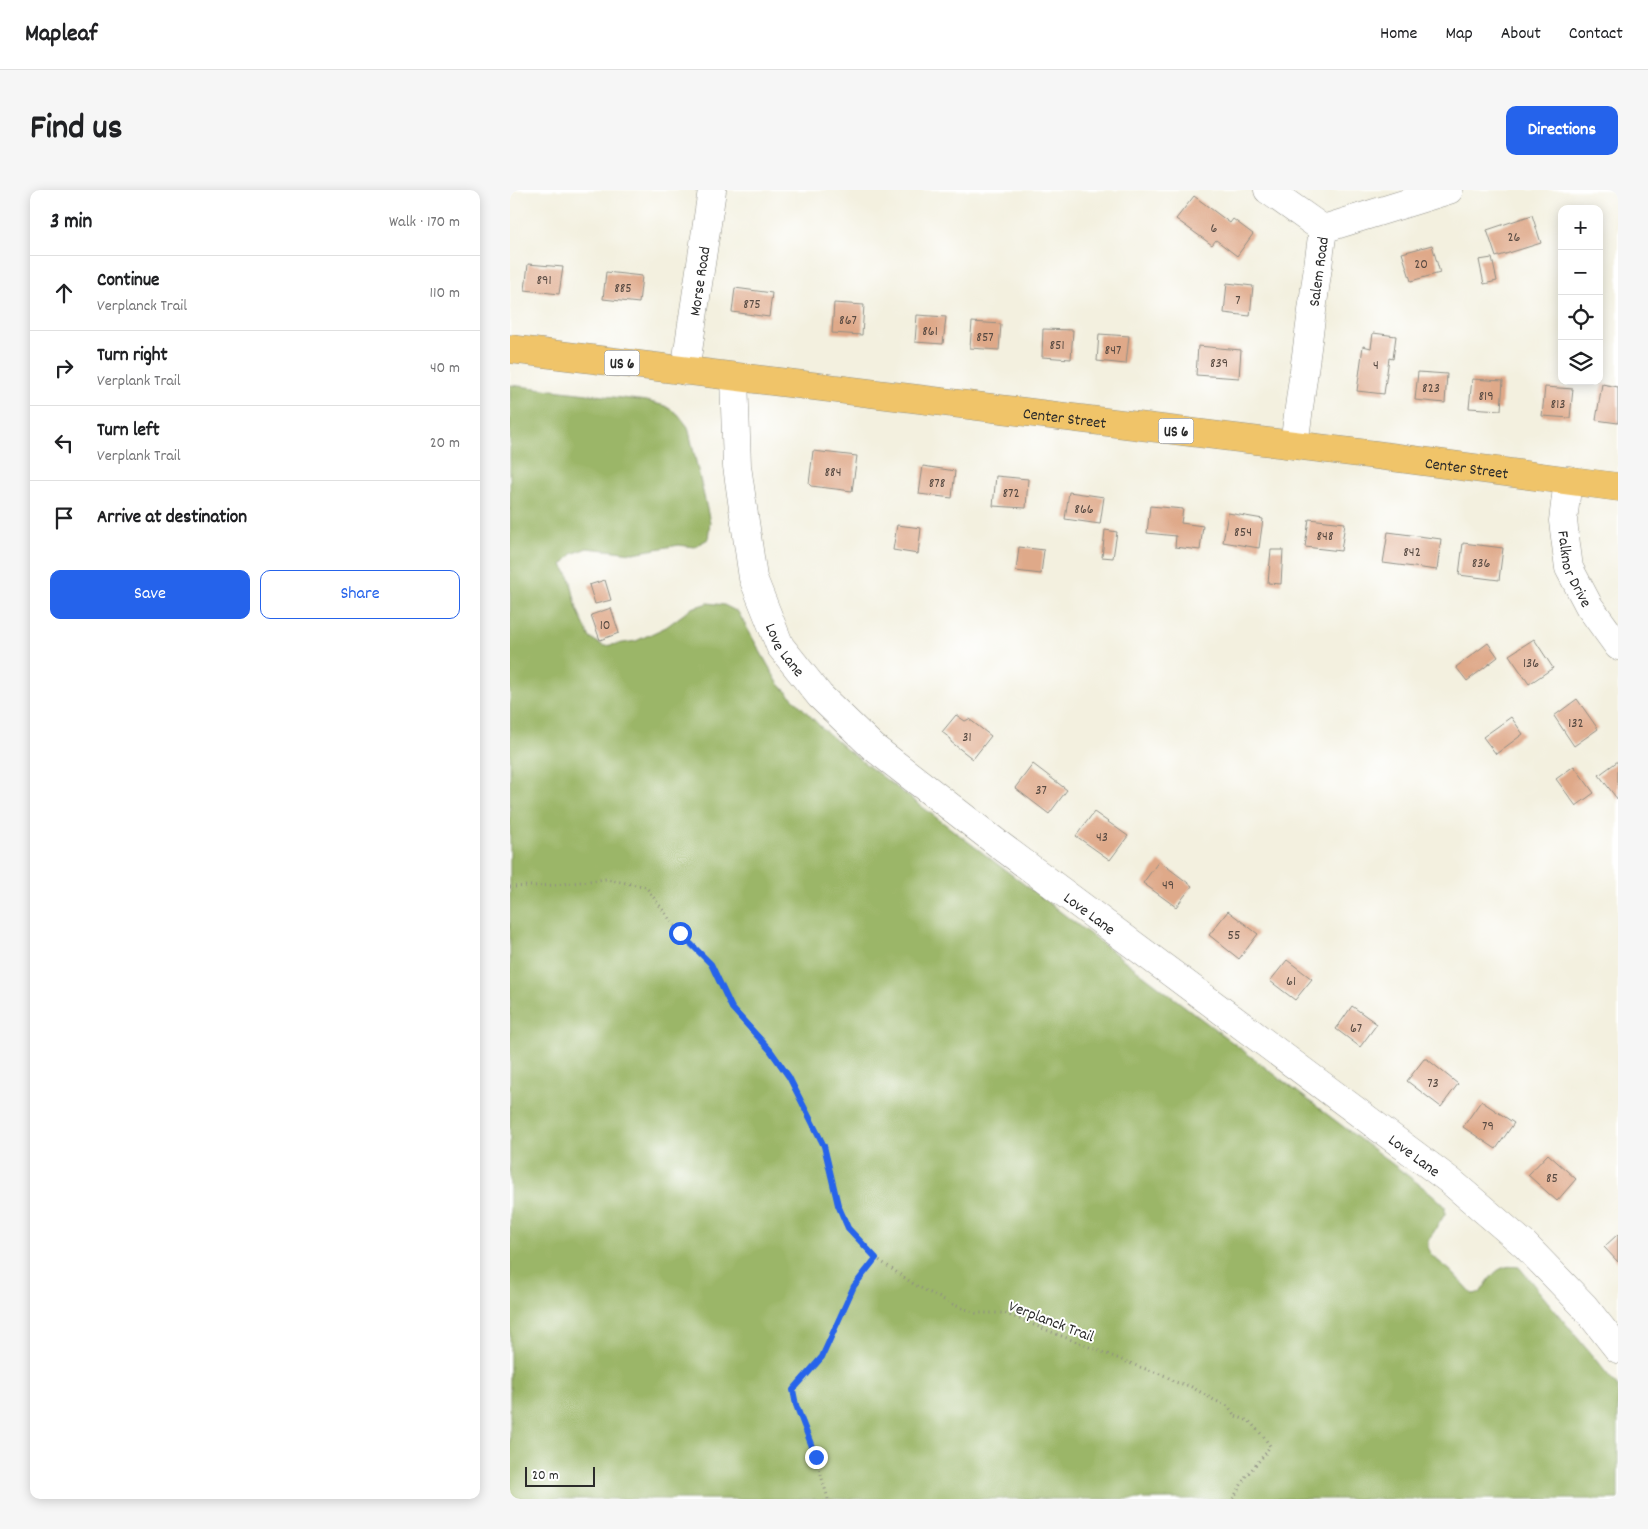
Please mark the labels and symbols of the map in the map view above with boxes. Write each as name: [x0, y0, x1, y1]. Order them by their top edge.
house number: 6: [1211, 219, 1218, 239]
house number: 26: [1508, 228, 1521, 248]
street label: Salem Road: [1304, 236, 1336, 308]
street label: Morse Road: [684, 245, 717, 318]
house number: 20: [1414, 255, 1428, 275]
house number: 891: [536, 271, 552, 291]
house number: 885: [614, 279, 632, 299]
house number: 7: [1235, 291, 1241, 311]
house number: 875: [743, 295, 761, 315]
house number: 867: [839, 311, 857, 331]
house number: 861: [922, 322, 938, 342]
house number: 857: [976, 328, 994, 348]
house number: 851: [1049, 336, 1065, 356]
house number: 847: [1105, 341, 1121, 361]
road number: US 6: [604, 350, 640, 376]
house number: 839: [1210, 354, 1228, 374]
house number: 4: [1373, 356, 1379, 376]
house number: 823: [1422, 379, 1440, 399]
house number: 819: [1478, 387, 1494, 407]
house number: 813: [1551, 395, 1565, 415]
street label: Center Street: [1022, 403, 1108, 436]
road number: US 6: [1158, 418, 1194, 444]
street label: Center Street: [1423, 453, 1510, 486]
house number: 884: [824, 463, 842, 483]
house number: 878: [929, 474, 946, 494]
house number: 872: [1002, 484, 1020, 504]
house number: 866: [1074, 500, 1094, 520]
house number: 854: [1234, 523, 1252, 543]
house number: 848: [1316, 527, 1334, 547]
street label: Falknor Drive: [1550, 529, 1597, 612]
house number: 842: [1403, 543, 1421, 563]
house number: 836: [1472, 554, 1490, 574]
house number: 10: [600, 616, 610, 636]
street label: Love Lane: [758, 620, 809, 682]
house number: 136: [1523, 654, 1539, 674]
house number: 132: [1568, 714, 1584, 734]
house number: 31: [962, 728, 972, 748]
house number: 37: [1035, 781, 1047, 801]
house number: 43: [1096, 828, 1108, 848]
house number: 49: [1162, 876, 1174, 896]
street label: Love Lane: [1058, 887, 1119, 942]
route start: [669, 922, 692, 945]
house number: 55: [1228, 926, 1240, 946]
house number: 61: [1286, 972, 1296, 992]
house number: 67: [1350, 1019, 1362, 1039]
house number: 73: [1427, 1074, 1439, 1094]
house number: 79: [1482, 1117, 1494, 1137]
street label: Love Lane: [1383, 1130, 1444, 1184]
house number: 85: [1546, 1169, 1558, 1189]
street label: Verplanck Trail: [1005, 1295, 1097, 1349]
route end: [805, 1446, 828, 1469]
scale bar: [525, 1464, 595, 1487]

